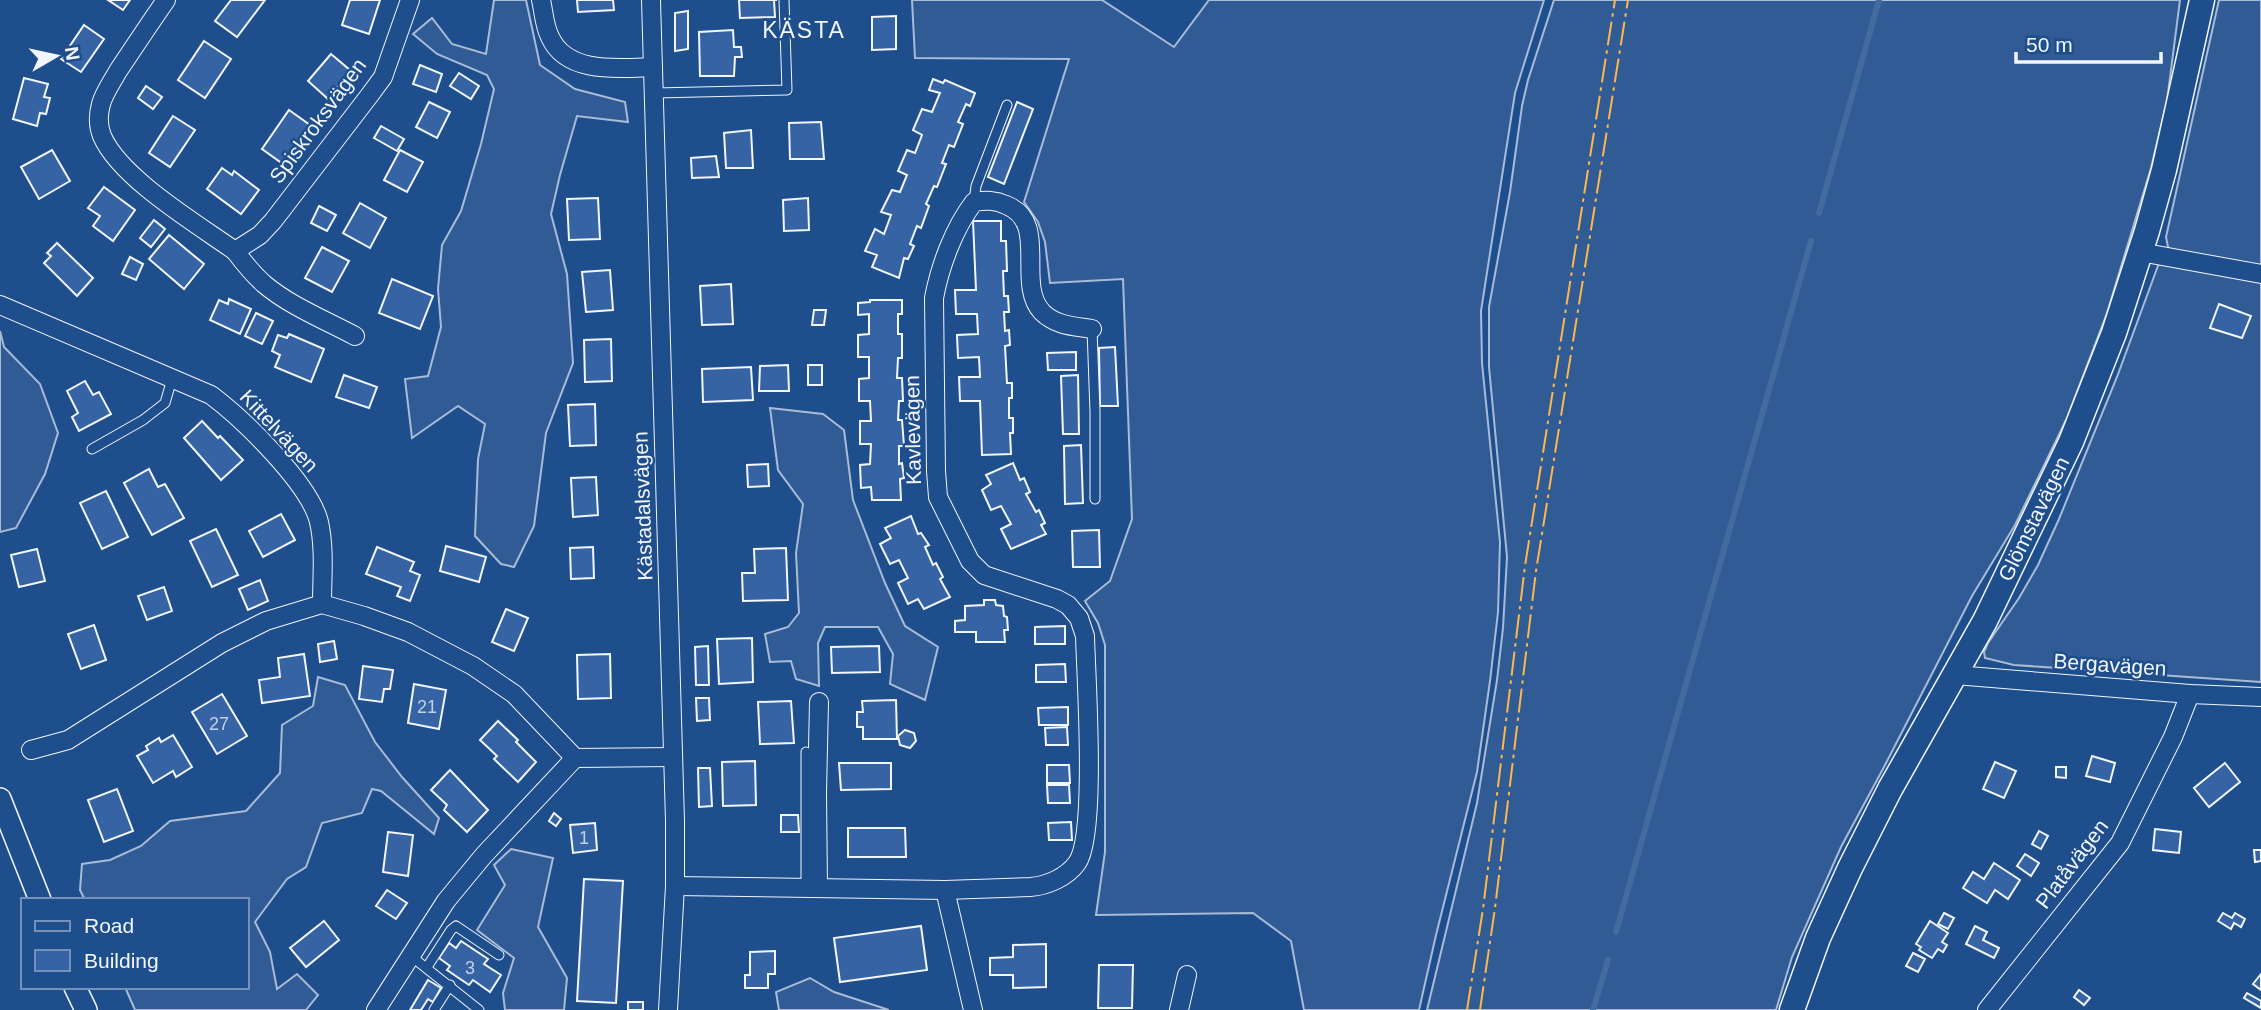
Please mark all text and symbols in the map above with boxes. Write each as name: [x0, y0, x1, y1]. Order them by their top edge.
district label: KÄSTA: [762, 17, 846, 43]
north arrow: [21, 21, 91, 91]
scale bar: [2016, 21, 2161, 65]
text: 50 m: [2026, 33, 2073, 56]
text: N: [61, 45, 84, 62]
street label: Spiskroksvägen: [265, 54, 370, 187]
street label: Kavlevägen: [900, 375, 925, 485]
street label: Kittelvägen: [236, 385, 323, 476]
street label: Kästadalsvägen: [628, 431, 657, 581]
street label: Glömstavägen: [1994, 453, 2074, 585]
street label: Bergavägen: [2053, 649, 2167, 680]
house number: 21: [417, 697, 437, 717]
house number: 27: [209, 714, 229, 734]
street label: Platåvägen: [2031, 815, 2112, 913]
house number: 1: [579, 828, 589, 848]
legend: [21, 898, 248, 989]
text: Road: [84, 914, 134, 937]
text: Building: [84, 949, 159, 972]
house number: 3: [465, 958, 475, 978]

